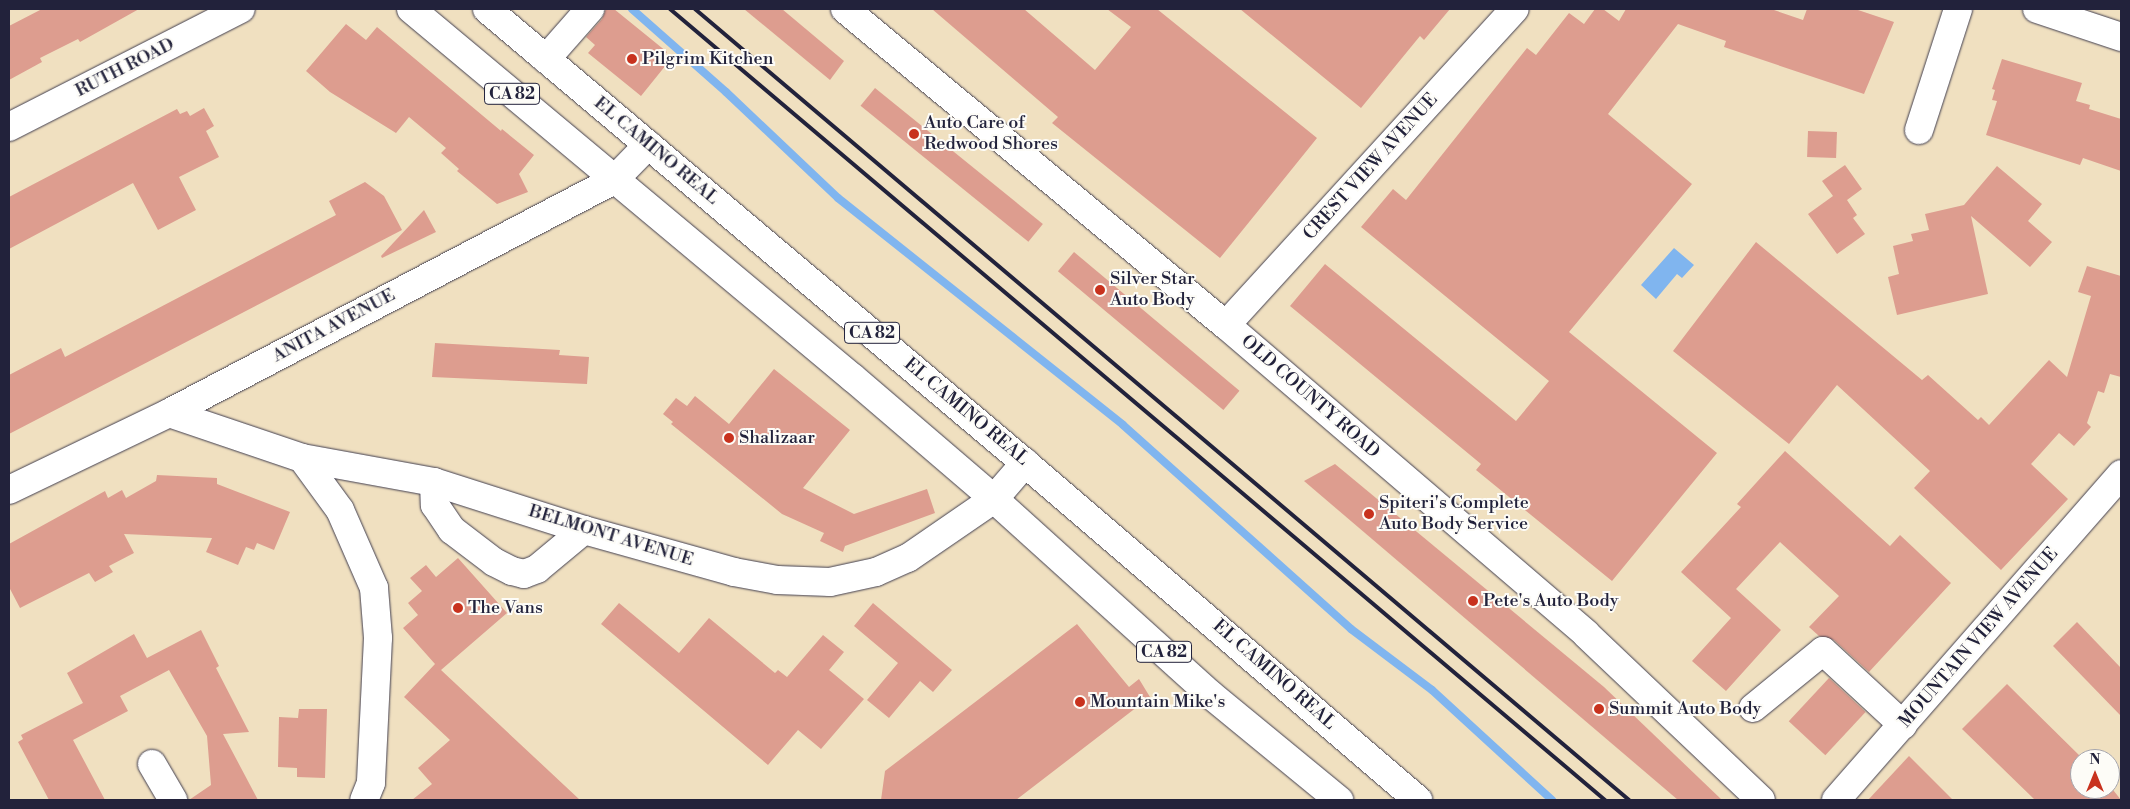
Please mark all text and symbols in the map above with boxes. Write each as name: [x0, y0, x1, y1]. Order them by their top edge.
street label: RUTH ROAD: [72, 34, 178, 102]
place label: Pilgrim Kitchen: [642, 48, 773, 70]
marker: Pilgrim Kitchen: [626, 53, 638, 65]
road number: CA 82: [483, 80, 541, 108]
street label: CREST VIEW AVENUE: [1299, 89, 1443, 245]
street label: EL CAMINO REAL: [589, 93, 723, 209]
place label: Auto Care of Redwood Shores: [924, 113, 1058, 156]
marker: Auto Care of Redwood Shores: [908, 128, 920, 140]
place label: Silver Star Auto Body: [1110, 269, 1195, 312]
marker: Silver Star Auto Body: [1094, 284, 1106, 296]
street label: ANITA AVENUE: [269, 285, 399, 367]
road number: CA 82: [843, 319, 901, 346]
street label: OLD COUNTY ROAD: [1236, 331, 1384, 463]
street label: EL CAMINO REAL: [899, 354, 1033, 470]
place label: Shalizaar: [739, 427, 815, 449]
marker: Shalizaar: [723, 432, 735, 444]
place label: Spiteri's Complete Auto Body Service: [1379, 493, 1529, 536]
street label: BELMONT AVENUE: [526, 501, 696, 571]
marker: Spiteri's Complete Auto Body Service: [1363, 508, 1375, 520]
street label: MOUNTAIN VIEW AVENUE: [1895, 544, 2063, 732]
place label: Pete's Auto Body: [1483, 590, 1619, 612]
marker: Pete's Auto Body: [1467, 595, 1479, 607]
place label: The Vans: [468, 597, 543, 619]
marker: The Vans: [452, 602, 464, 614]
street label: EL CAMINO REAL: [1208, 616, 1340, 734]
road number: CA 82: [1135, 638, 1193, 666]
place label: Mountain Mike's: [1090, 691, 1225, 713]
marker: Mountain Mike's: [1074, 696, 1086, 708]
place label: Summit Auto Body: [1609, 698, 1761, 720]
marker: Summit Auto Body: [1593, 703, 1605, 715]
north arrow: [2070, 749, 2120, 799]
text: N: [2089, 751, 2101, 769]

